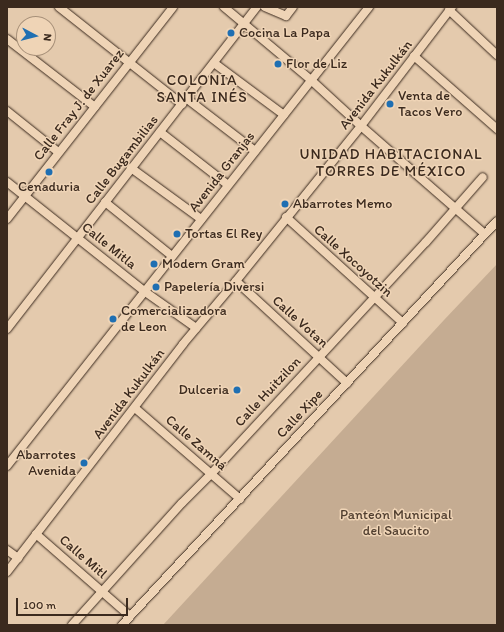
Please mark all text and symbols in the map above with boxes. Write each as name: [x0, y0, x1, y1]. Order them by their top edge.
north arrow: [16, 16, 56, 56]
place label: Cocina La Papa: [239, 25, 330, 41]
marker: Cocina La Papa: [226, 28, 236, 38]
text: N: [41, 33, 54, 42]
street label: Avenida Kukulkán: [336, 37, 416, 133]
street label: Calle Fray J. de Xuarez: [30, 46, 128, 164]
place label: Flor de Liz: [286, 56, 347, 72]
marker: Flor de Liz: [273, 59, 283, 69]
district label: COLONIA SANTA INÉS: [156, 71, 248, 106]
place label: Venta de Tacos Vero: [398, 88, 462, 120]
marker: Venta de Tacos Vero: [385, 99, 395, 109]
street label: Calle Bugambilias: [82, 112, 162, 208]
street label: Avenida Granjas: [185, 128, 259, 216]
district label: UNIDAD HABITACIONAL TORRES DE MÉXICO: [301, 145, 481, 180]
marker: Cenaduria: [44, 167, 54, 177]
place label: Cenaduria: [18, 179, 80, 195]
place label: Abarrotes Memo: [293, 196, 392, 212]
marker: Abarrotes Memo: [280, 199, 290, 209]
street label: Calle Mitla: [79, 219, 139, 273]
street label: Calle Xocoyotzin: [310, 221, 396, 301]
place label: Tortas El Rey: [185, 226, 262, 242]
marker: Tortas El Rey: [172, 229, 182, 239]
place label: Modern Gram: [162, 256, 245, 272]
marker: Modern Gram: [149, 259, 159, 269]
place label: Papelería Diversi: [164, 279, 264, 295]
marker: Papelería Diversi: [151, 282, 161, 292]
street label: Calle Votan: [269, 293, 331, 351]
place label: Comercializadora de Leon: [121, 303, 227, 336]
marker: Comercializadora de Leon: [108, 314, 118, 324]
street label: Avenida Kukulkán: [90, 346, 168, 442]
street label: Calle Huitzilon: [231, 354, 305, 430]
place label: Dulceria: [179, 382, 229, 398]
marker: Dulceria: [232, 385, 242, 395]
street label: Calle Xipe: [273, 386, 327, 442]
street label: Calle Zamná: [162, 412, 230, 474]
place label: Abarrotes Avenida: [16, 447, 76, 480]
marker: Abarrotes Avenida: [79, 458, 89, 468]
park label: Panteón Municipal del Saucito: [340, 507, 452, 540]
street label: Calle Mitl: [56, 532, 110, 582]
scale bar: [18, 590, 130, 616]
text: 100 m: [23, 598, 56, 612]

